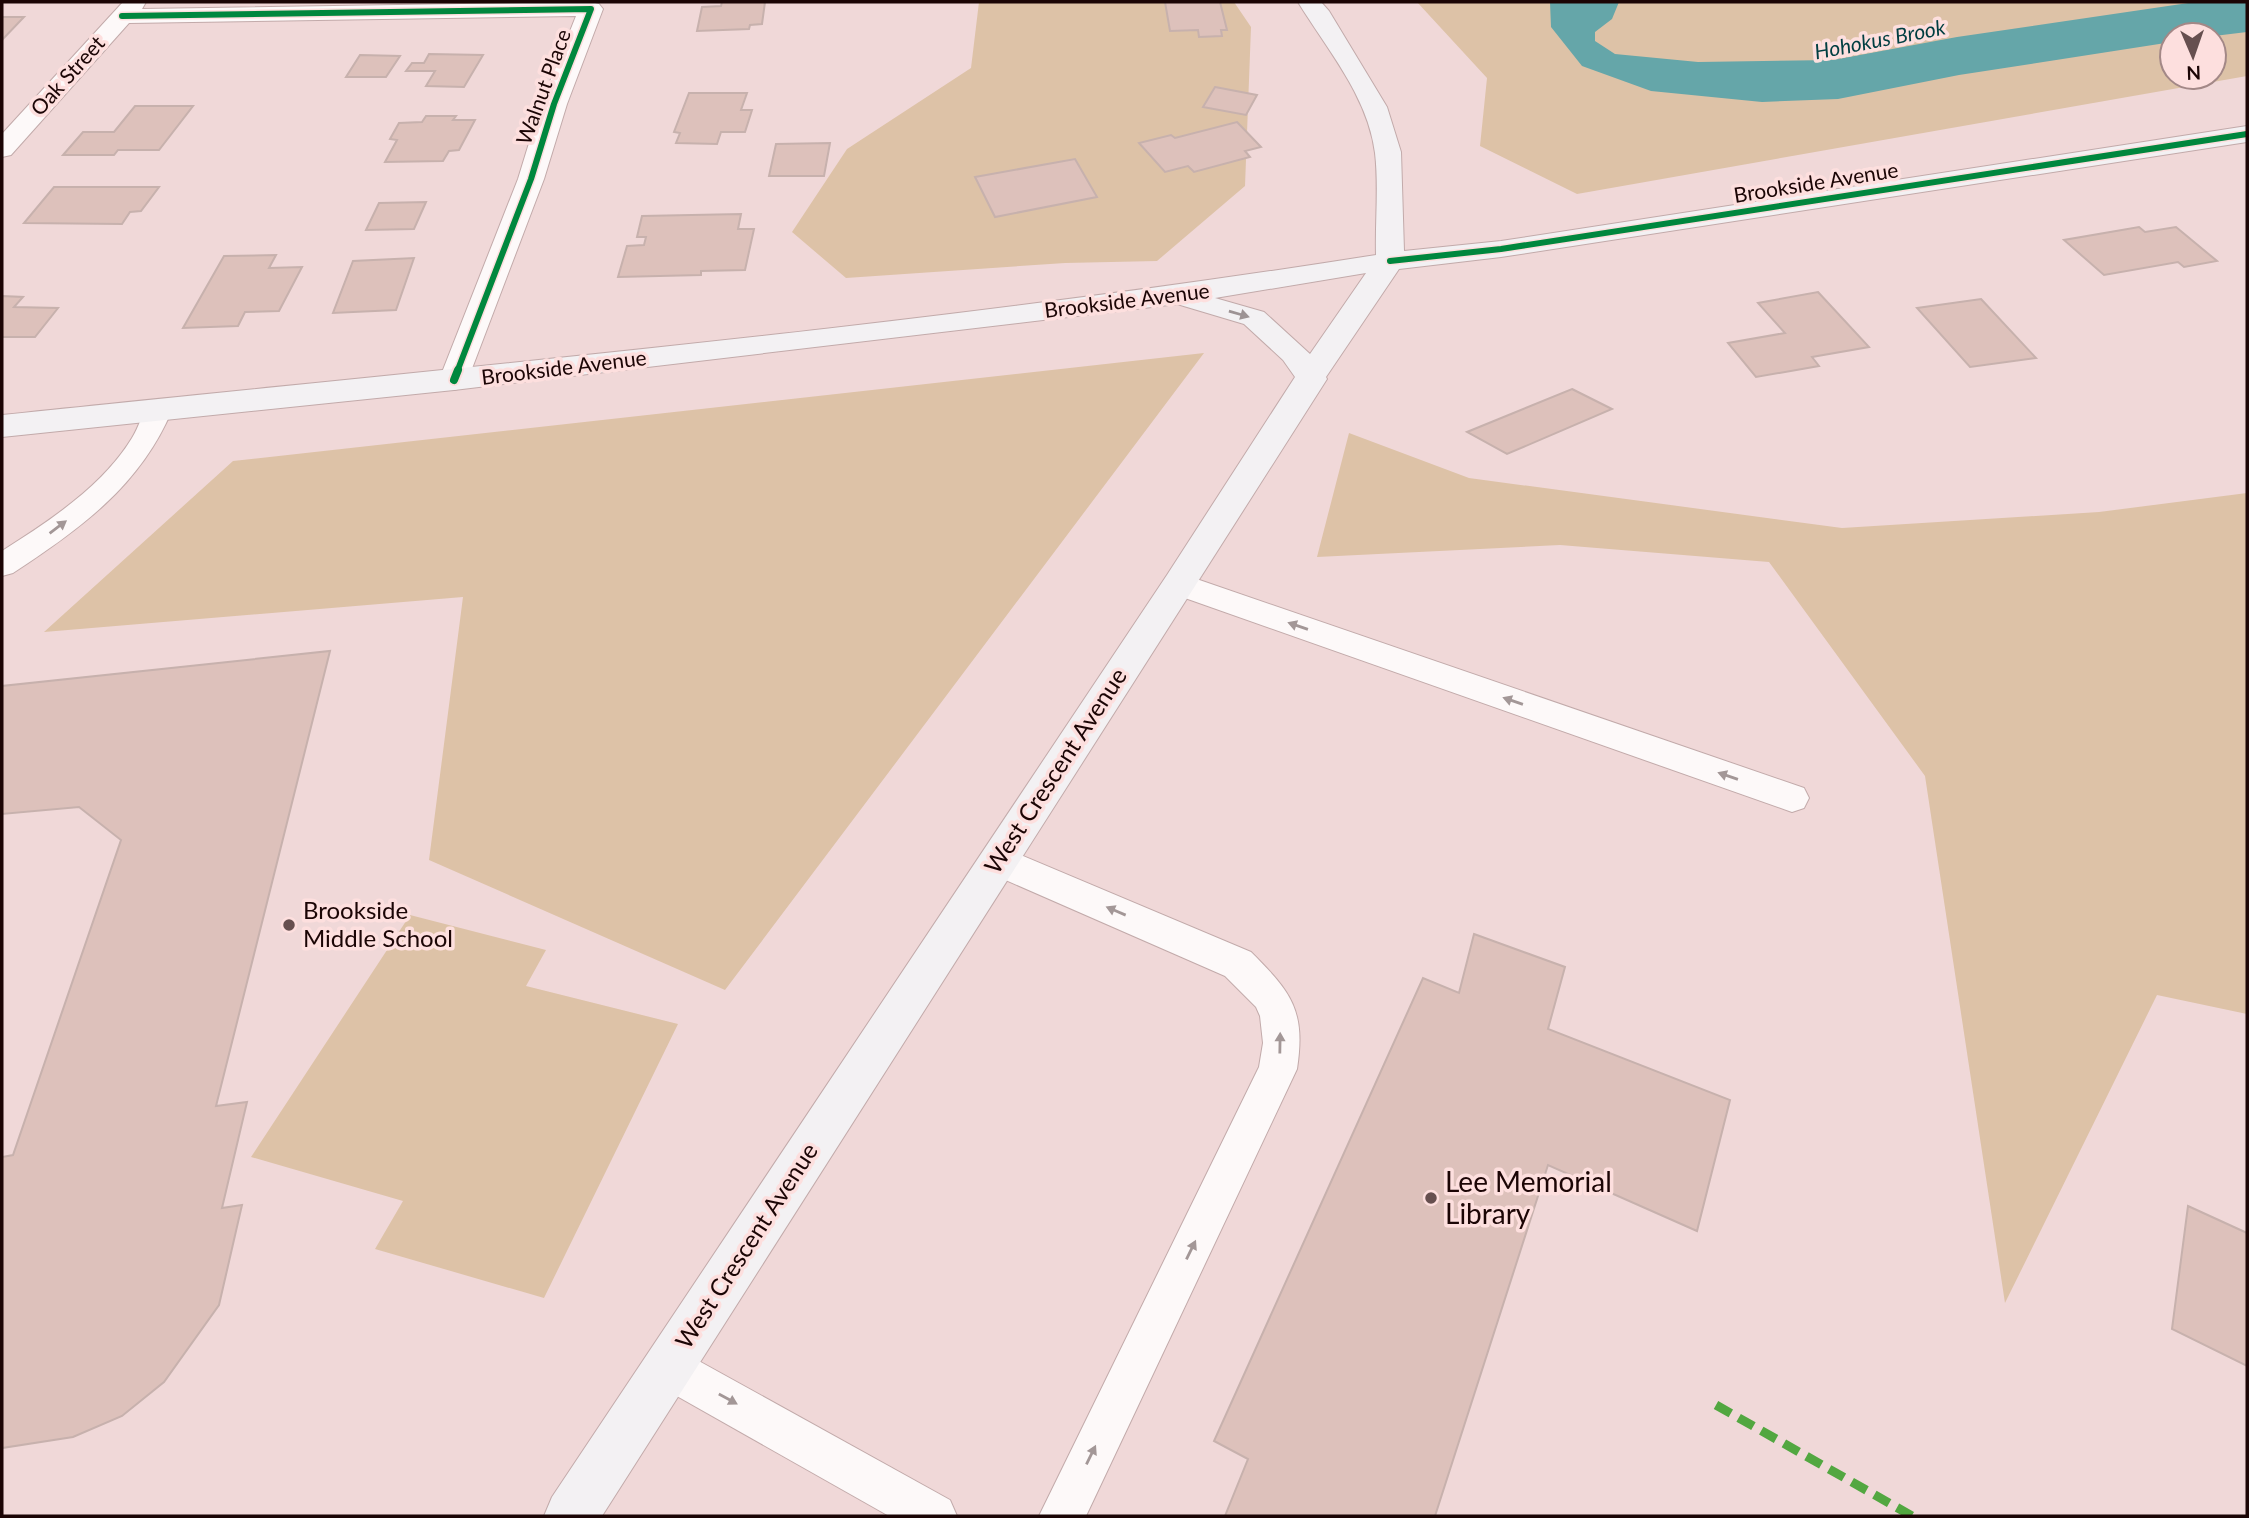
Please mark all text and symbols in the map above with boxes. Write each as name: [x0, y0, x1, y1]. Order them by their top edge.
water label: Hohokus Brook: [1812, 13, 1948, 63]
north arrow: [2158, 21, 2228, 91]
street label: Walnut Place: [510, 25, 575, 148]
street label: Oak Street: [25, 30, 109, 120]
text: N: [2186, 62, 2201, 85]
street label: Brookside Avenue: [1732, 156, 1900, 207]
street label: Brookside Avenue: [1043, 277, 1211, 322]
one-way arrow: [1229, 310, 1250, 320]
street label: Brookside Avenue: [480, 344, 648, 389]
one-way arrow: [49, 520, 68, 534]
one-way arrow: [1287, 620, 1308, 631]
street label: West Crescent Avenue: [977, 662, 1132, 878]
one-way arrow: [1502, 695, 1523, 706]
one-way arrow: [1717, 770, 1738, 781]
place label: Brookside Middle School: [303, 895, 453, 952]
one-way arrow: [1105, 905, 1126, 916]
marker: Brookside Middle School: [281, 917, 297, 933]
one-way arrow: [1274, 1032, 1286, 1054]
street label: West Crescent Avenue: [668, 1137, 823, 1353]
place label: Lee Memorial Library: [1445, 1164, 1612, 1230]
marker: Lee Memorial Library: [1423, 1190, 1439, 1206]
one-way arrow: [1185, 1240, 1196, 1260]
one-way arrow: [718, 1393, 737, 1405]
one-way arrow: [1086, 1445, 1097, 1465]

